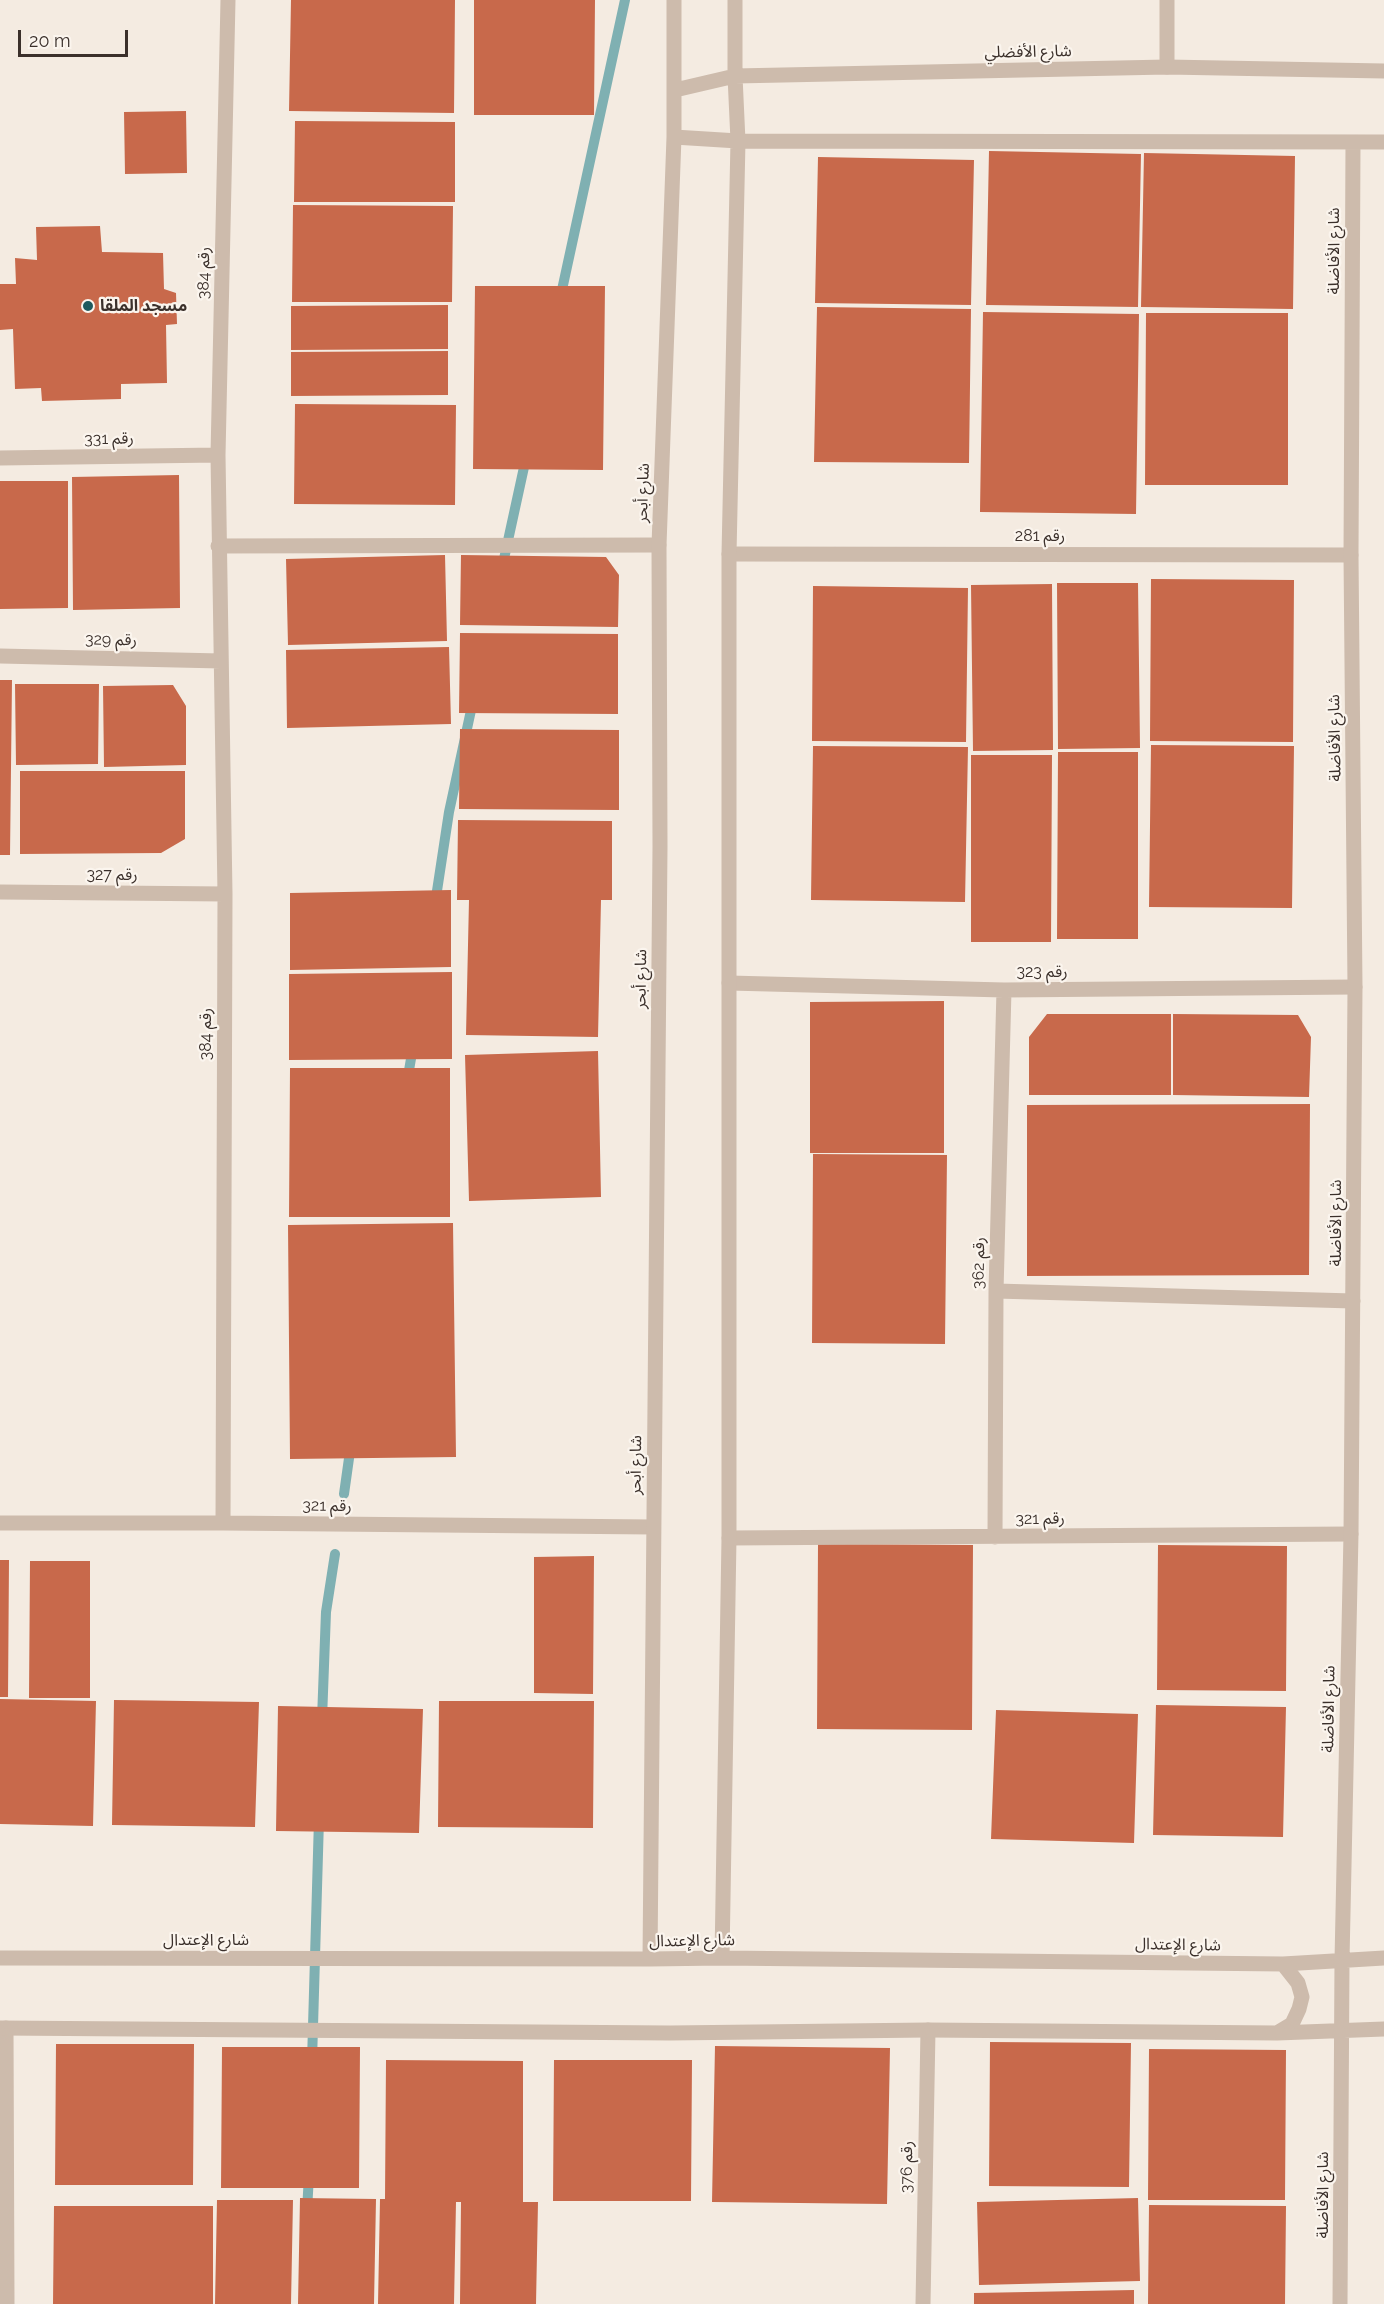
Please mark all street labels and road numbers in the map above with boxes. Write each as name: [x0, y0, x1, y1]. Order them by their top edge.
street label: شارع الأفضلي: [984, 42, 1072, 62]
street label: شارع الأفاضلة: [1324, 207, 1344, 295]
street label: رقم 384: [194, 247, 214, 299]
street label: رقم 331: [84, 429, 134, 449]
street label: شارع أبحر: [632, 463, 654, 523]
street label: رقم 281: [1015, 526, 1065, 546]
street label: رقم 329: [85, 630, 137, 650]
street label: شارع الأفاضلة: [1325, 694, 1345, 782]
street label: رقم 327: [86, 865, 138, 885]
street label: شارع أبحر: [631, 949, 651, 1009]
street label: رقم 323: [1016, 962, 1068, 982]
street label: رقم 384: [196, 1008, 216, 1060]
street label: شارع الأفاضلة: [1326, 1179, 1346, 1267]
street label: رقم 362: [969, 1237, 989, 1289]
street label: شارع أبحر: [626, 1435, 646, 1495]
street label: رقم 321: [302, 1496, 352, 1516]
street label: رقم 321: [1015, 1509, 1065, 1529]
street label: شارع الأفاضلة: [1319, 1665, 1339, 1753]
street label: شارع الإعتدال: [163, 1930, 249, 1950]
street label: شارع الإعتدال: [649, 1931, 735, 1951]
street label: شارع الإعتدال: [1135, 1935, 1221, 1955]
street label: رقم 376: [897, 2141, 917, 2193]
street label: شارع الأفاضلة: [1313, 2151, 1333, 2239]

